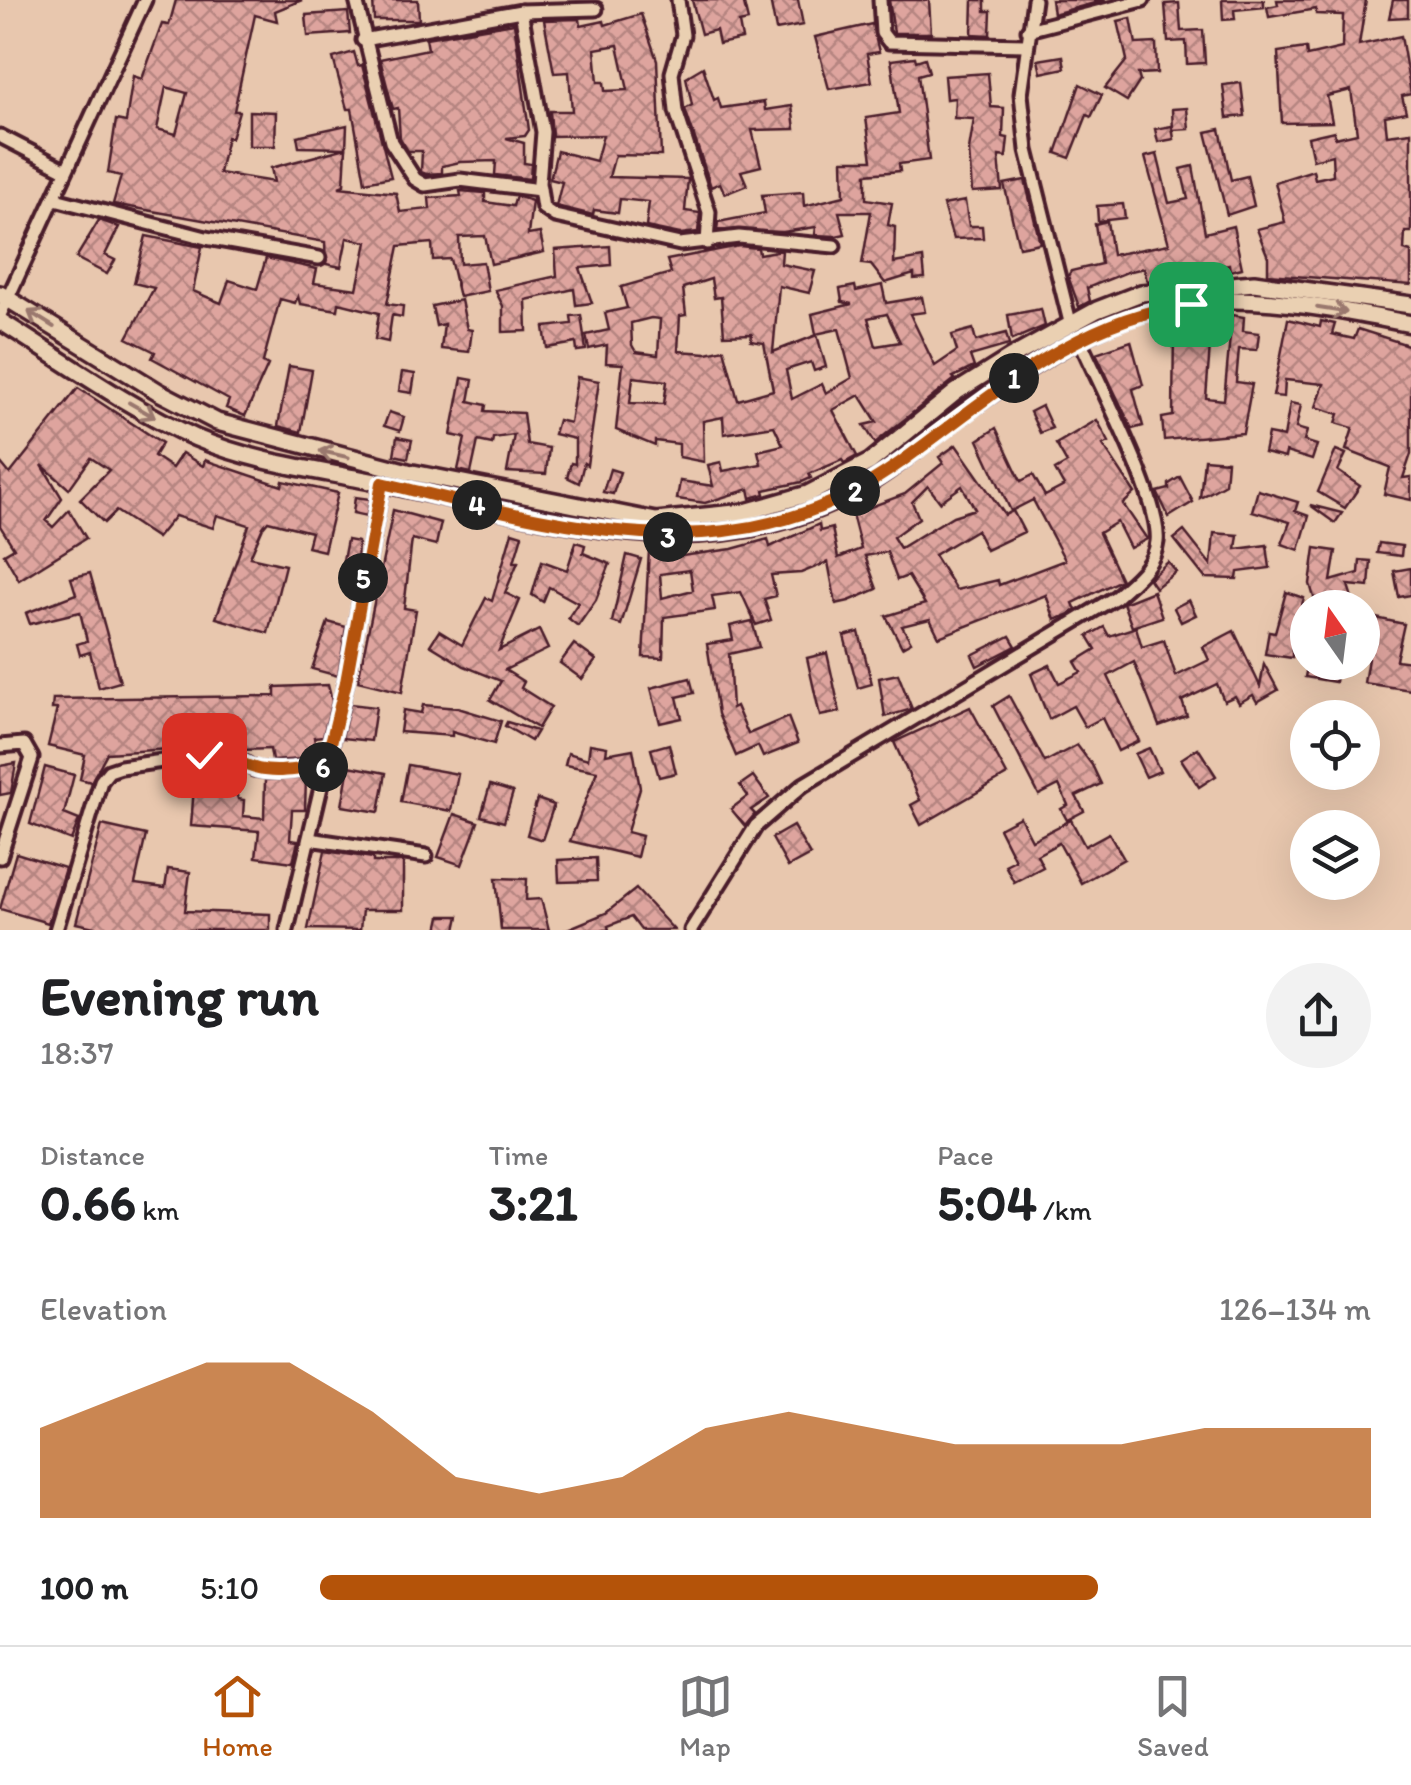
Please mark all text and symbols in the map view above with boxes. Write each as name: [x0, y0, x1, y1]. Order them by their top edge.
pin: [1149, 262, 1234, 347]
icon: arrive: [1164, 277, 1219, 332]
one-way arrow: [1315, 302, 1348, 320]
one-way arrow: [27, 309, 56, 330]
pin: 1: [989, 353, 1039, 403]
text: 1: [1008, 361, 1021, 395]
one-way arrow: [127, 400, 156, 420]
one-way arrow: [319, 444, 351, 462]
pin: 2: [830, 466, 880, 516]
text: 2: [848, 474, 862, 508]
pin: 4: [452, 480, 502, 530]
text: 4: [469, 488, 485, 522]
pin: 3: [643, 512, 693, 562]
text: 3: [660, 520, 676, 554]
pin: 5: [338, 553, 388, 603]
text: 5: [356, 561, 370, 595]
north arrow: [1290, 590, 1380, 680]
map controls: [1290, 590, 1380, 900]
button: locate: [1290, 700, 1380, 790]
pin: [162, 713, 247, 798]
icon: check: [177, 728, 232, 783]
pin: 6: [298, 742, 348, 792]
text: 6: [316, 750, 330, 784]
button: layers: [1290, 810, 1380, 900]
text: Evening run: [40, 963, 319, 1029]
button: share: [1266, 963, 1371, 1068]
text: 18:37: [40, 1034, 114, 1072]
text: Distance: [40, 1138, 145, 1172]
text: Time: [489, 1138, 548, 1172]
text: Pace: [937, 1138, 993, 1172]
text: 0.66: [40, 1172, 136, 1233]
text: 3:21: [489, 1172, 578, 1233]
text: 5:04: [937, 1172, 1037, 1233]
text: km: [136, 1193, 179, 1227]
text: /km: [1037, 1193, 1092, 1227]
text: Elevation: [40, 1290, 167, 1328]
text: 126–134 m: [1219, 1290, 1371, 1328]
text: 100 m: [40, 1569, 128, 1607]
text: 5:10: [200, 1569, 259, 1607]
tab: Home: [202, 1669, 273, 1763]
tab: Map: [678, 1669, 733, 1763]
tab: Saved: [1137, 1669, 1209, 1763]

